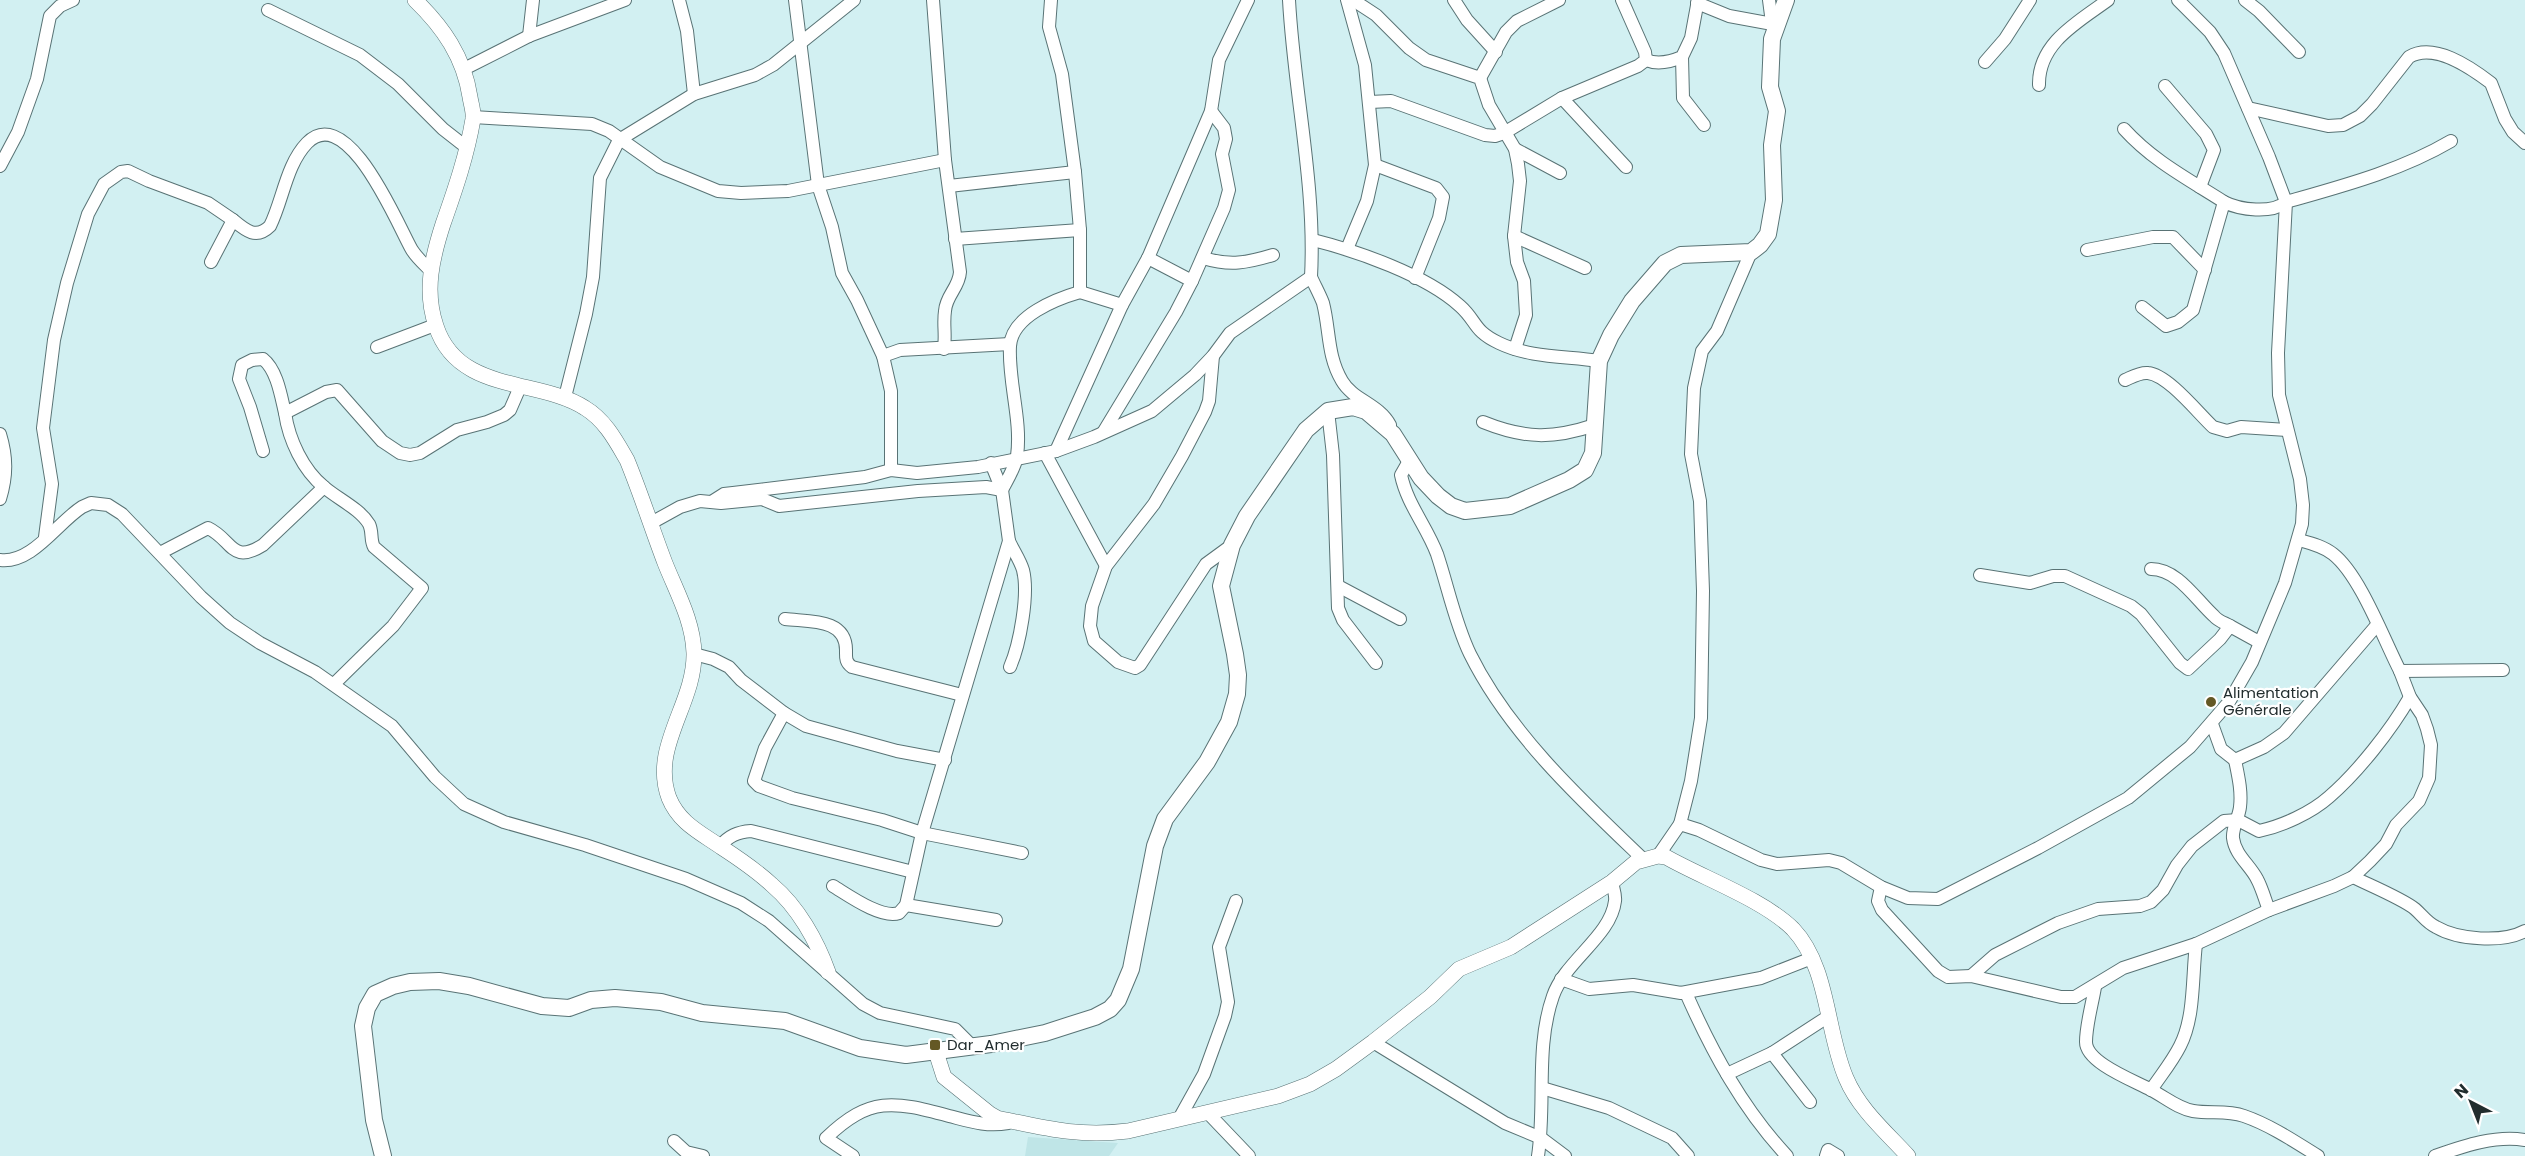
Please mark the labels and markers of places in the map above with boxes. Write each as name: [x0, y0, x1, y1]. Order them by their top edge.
place label: Alimentation Générale: [2223, 682, 2319, 720]
marker: Alimentation Générale: [2204, 695, 2218, 709]
place label: Dar_Amer: [947, 1034, 1025, 1055]
marker: Dar_Amer: [928, 1038, 942, 1052]

